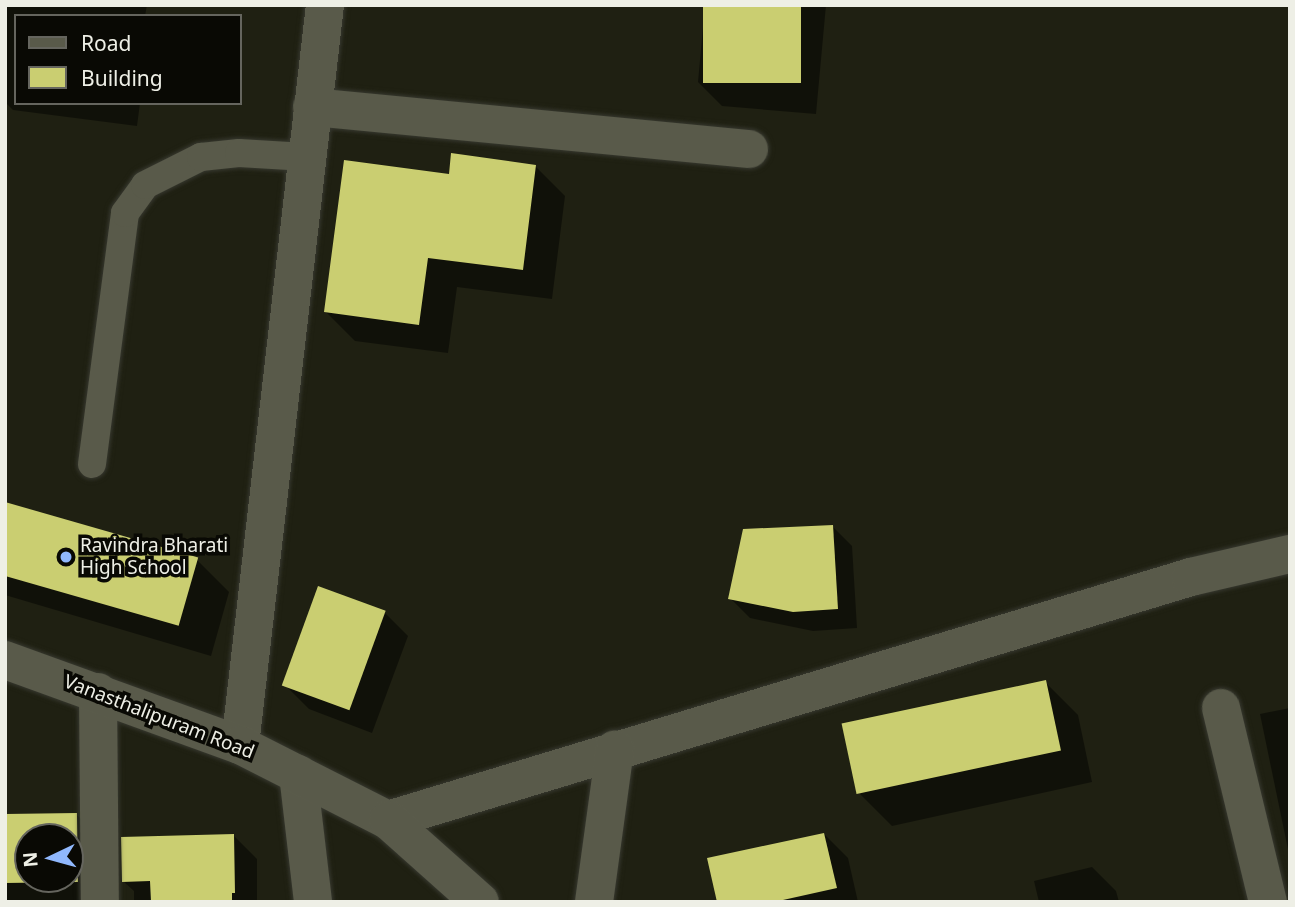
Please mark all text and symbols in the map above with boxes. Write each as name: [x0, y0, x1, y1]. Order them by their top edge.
legend: [14, 14, 242, 105]
text: Road: [81, 29, 131, 57]
text: Building: [81, 64, 163, 92]
place label: Ravindra Bharati High School: [80, 535, 228, 579]
marker: Ravindra Bharati High School: [58, 549, 74, 565]
street label: Vanasthalipuram Road: [61, 670, 257, 764]
north arrow: [14, 823, 84, 893]
text: N: [16, 851, 44, 868]

